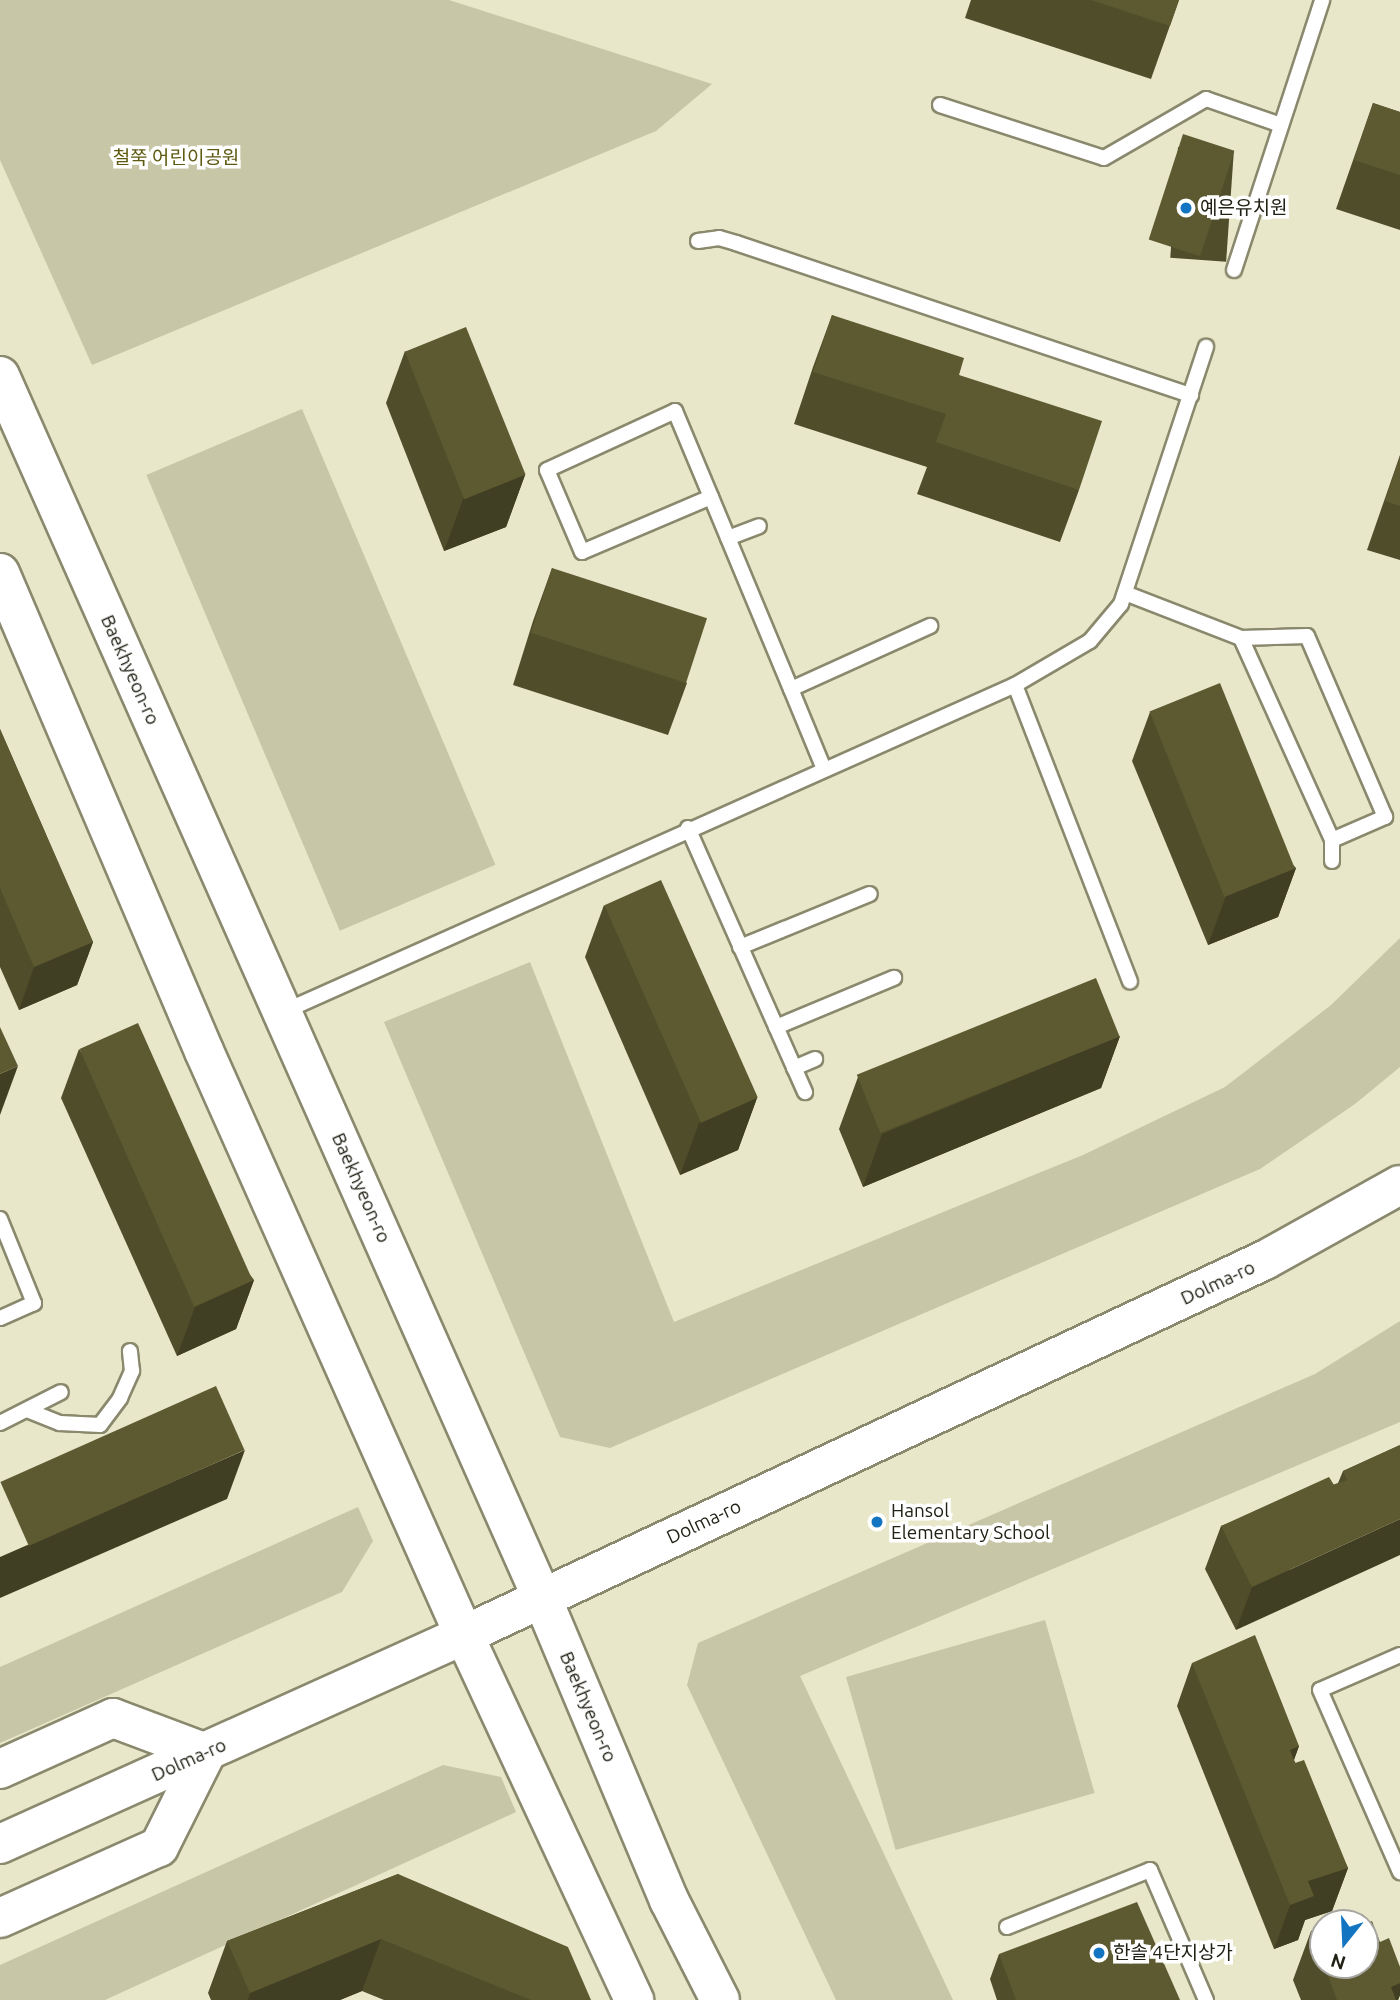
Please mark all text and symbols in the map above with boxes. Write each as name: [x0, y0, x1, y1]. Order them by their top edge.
park label: 철쭉 어린이공원: [113, 147, 239, 169]
place label: 예은유치원: [1200, 197, 1287, 219]
marker: 예은유치원: [1178, 200, 1194, 216]
street label: Baekhyeon-ro: [96, 611, 164, 729]
street label: Baekhyeon-ro: [327, 1129, 395, 1247]
street label: Dolma-ro: [1177, 1256, 1259, 1310]
street label: Dolma-ro: [663, 1495, 745, 1549]
place label: Hansol Elementary School: [891, 1500, 1050, 1544]
marker: Hansol Elementary School: [869, 1514, 885, 1530]
street label: Baekhyeon-ro: [554, 1648, 622, 1766]
street label: Dolma-ro: [148, 1733, 230, 1787]
north arrow: [1309, 1909, 1379, 1979]
place label: 한솔 4단지상가: [1113, 1942, 1233, 1964]
marker: 한솔 4단지상가: [1091, 1945, 1107, 1961]
text: N: [1328, 1949, 1348, 1975]

